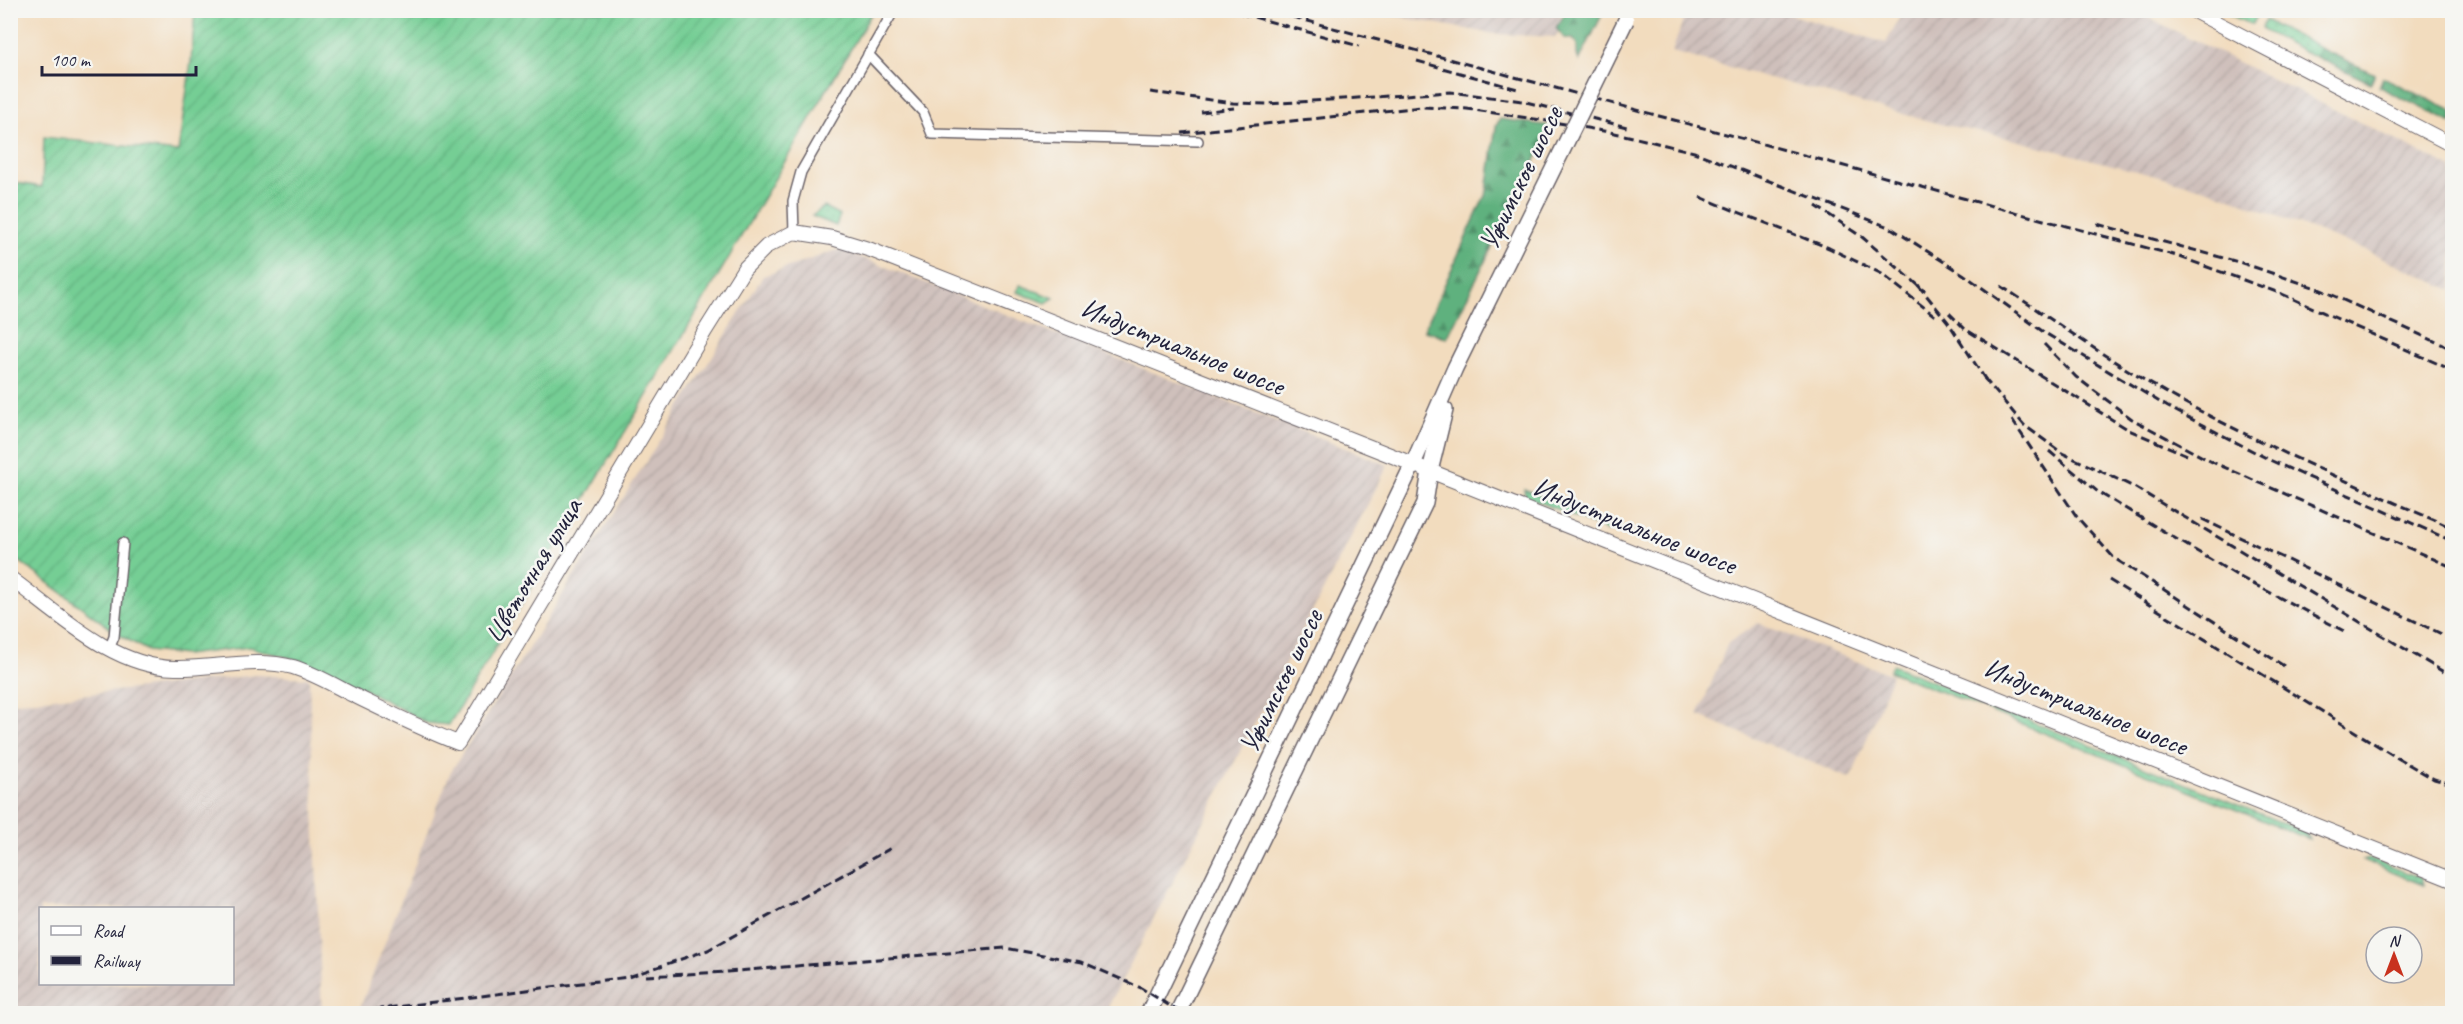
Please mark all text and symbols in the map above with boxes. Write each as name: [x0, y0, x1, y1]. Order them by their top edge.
scale bar: [42, 39, 196, 77]
text: 100 m: [51, 49, 92, 71]
street label: Уфимское шоссе: [1471, 99, 1571, 256]
street label: Индустриальное шоссе: [1076, 290, 1291, 404]
street label: Индустриальное шоссе: [1528, 469, 1743, 583]
street label: Цветочная улица: [476, 490, 590, 649]
street label: Уфимское шоссе: [1231, 602, 1331, 759]
street label: Индустриальное шоссе: [1979, 650, 2194, 764]
legend: [39, 907, 234, 985]
text: Road: [93, 920, 126, 942]
north arrow: [2364, 925, 2424, 985]
text: N: [2389, 931, 2402, 951]
text: Railway: [93, 950, 141, 972]

